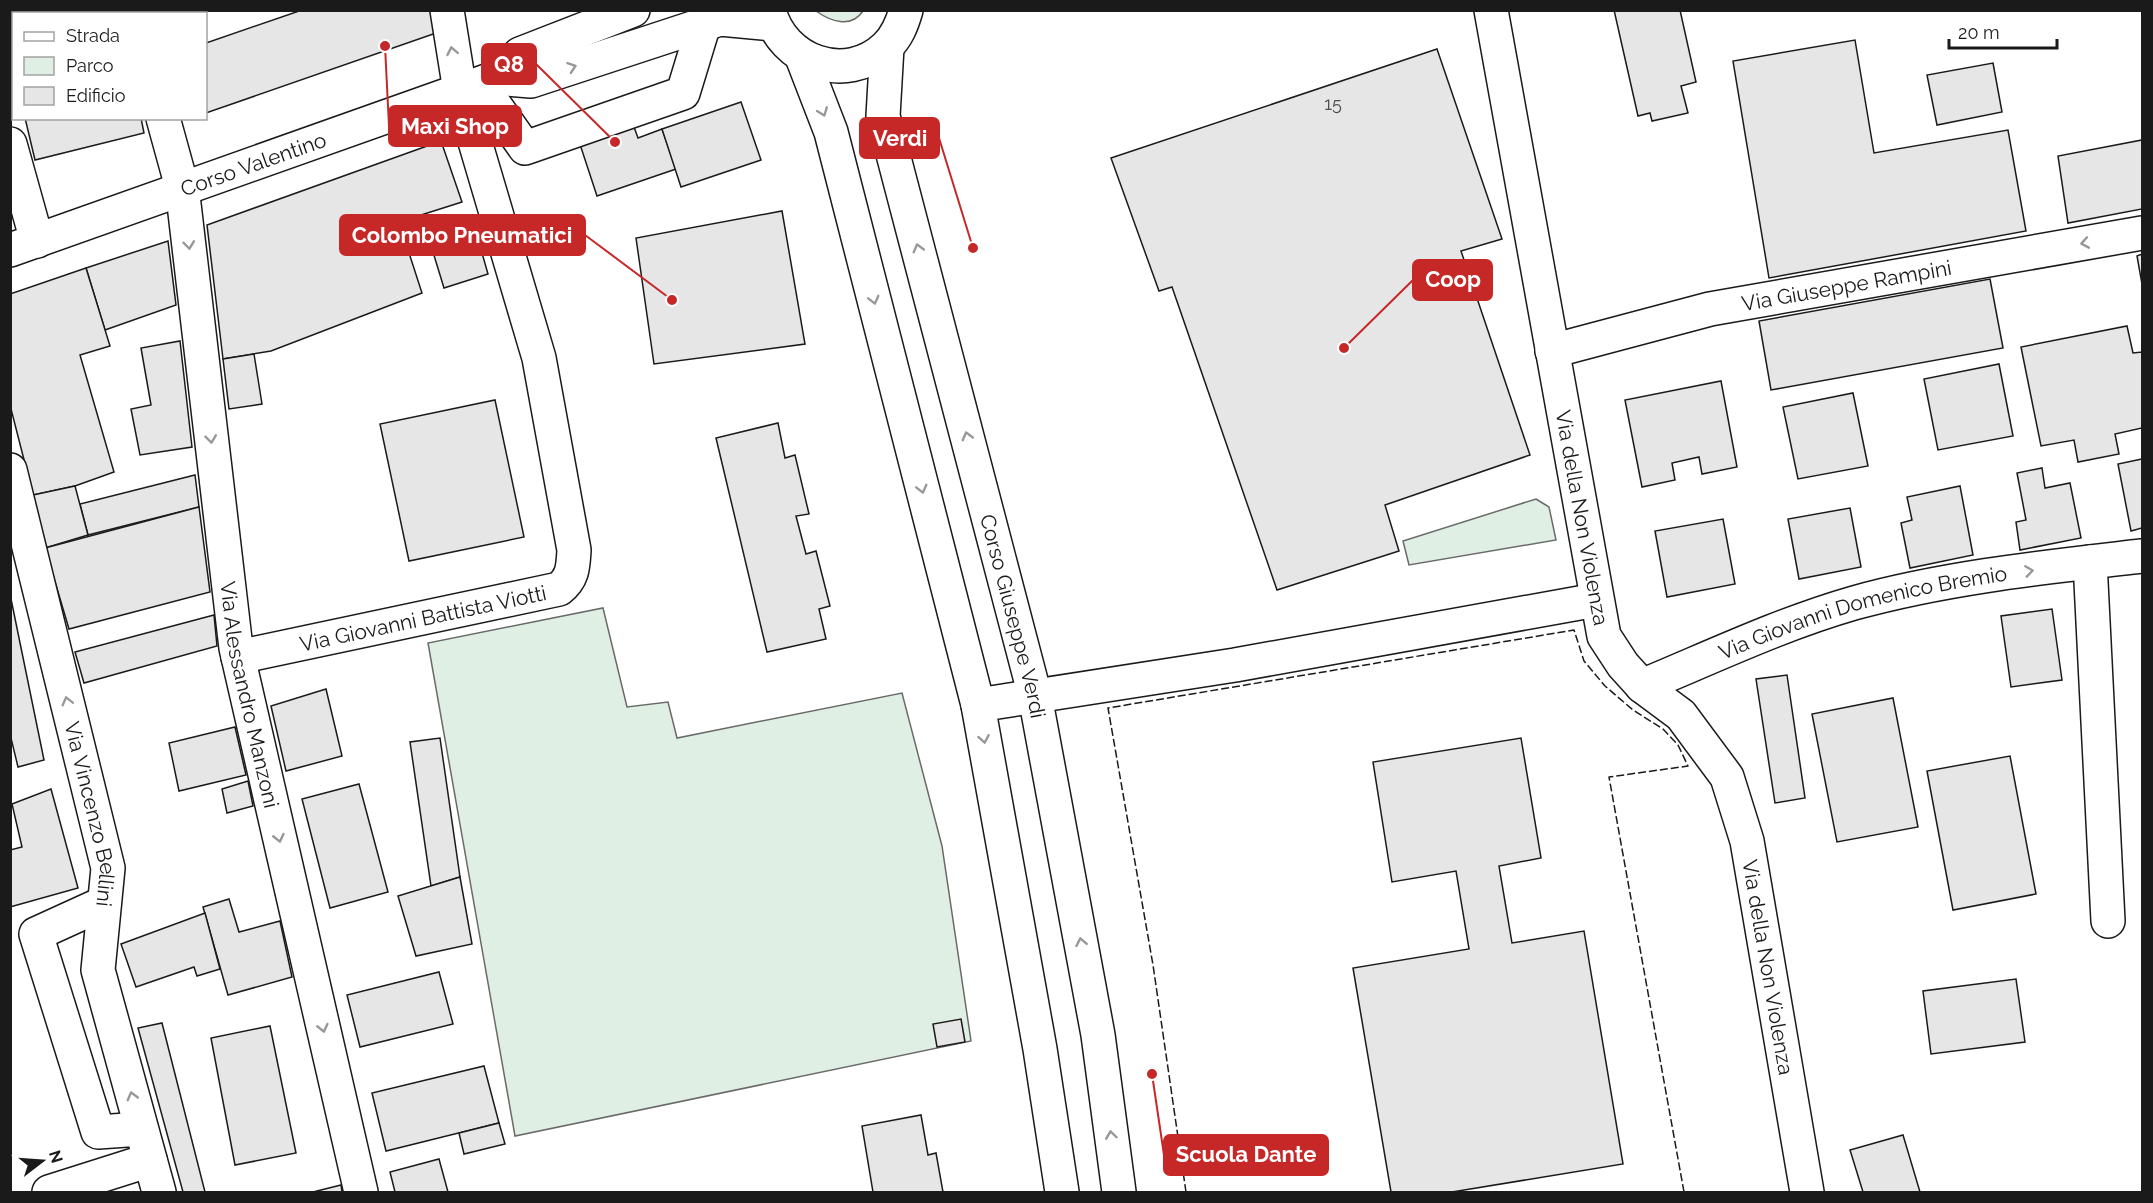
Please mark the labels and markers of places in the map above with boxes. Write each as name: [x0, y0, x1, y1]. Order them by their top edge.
callout: Q8: [482, 44, 536, 84]
callout: Maxi Shop: [389, 106, 521, 146]
callout: Verdi: [860, 118, 939, 158]
callout: Colombo Pneumatici: [340, 215, 585, 255]
callout: Coop: [1413, 260, 1492, 300]
callout: Scuola Dante: [1164, 1135, 1328, 1175]

